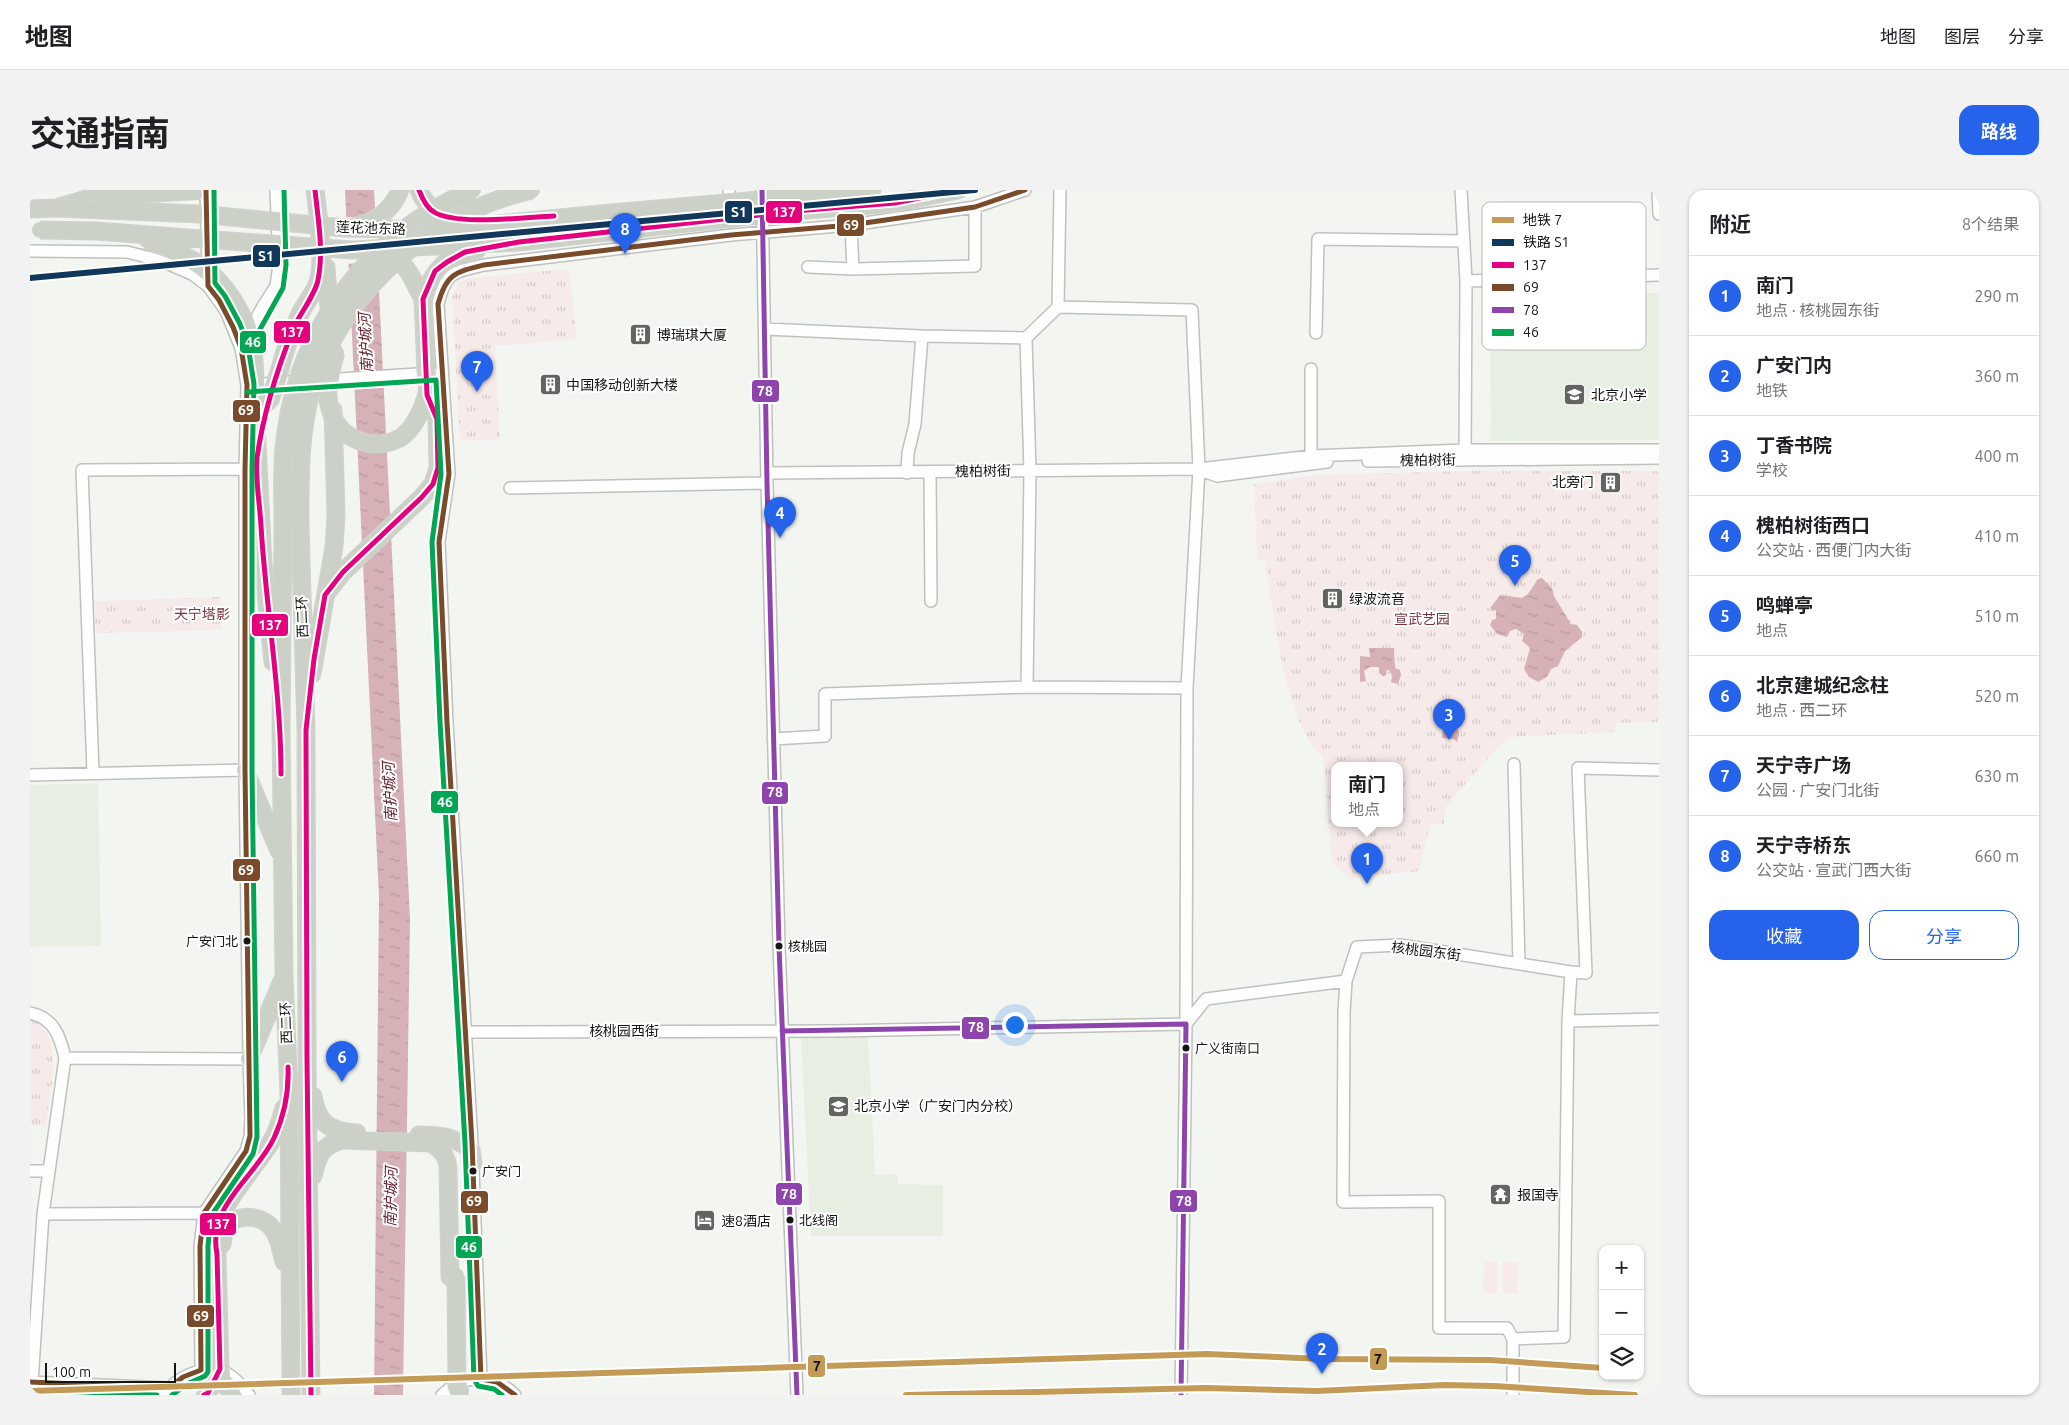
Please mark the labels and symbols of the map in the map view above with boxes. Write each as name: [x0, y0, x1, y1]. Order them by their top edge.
line badge: S1: [724, 200, 753, 224]
line badge: 137: [765, 200, 803, 224]
legend: [1482, 202, 1646, 350]
text: S1: [731, 204, 747, 220]
text: 137: [772, 204, 796, 220]
text: 地铁 7: [1523, 212, 1562, 228]
pin: 8: [609, 213, 641, 254]
line badge: 69: [836, 213, 865, 237]
text: 69: [843, 217, 859, 233]
street label: 莲花池东路: [336, 219, 406, 237]
text: 铁路 S1: [1523, 234, 1569, 250]
line badge: S1: [252, 244, 281, 268]
text: S1: [258, 248, 274, 264]
text: 137: [1523, 257, 1547, 273]
text: 69: [1523, 279, 1539, 295]
text: 78: [1523, 302, 1539, 318]
water label: 南护城河: [355, 310, 376, 373]
line badge: 137: [273, 320, 311, 344]
building icon: 博瑞琪大厦: [629, 323, 653, 347]
text: 137: [280, 324, 304, 340]
text: 46: [1523, 324, 1539, 340]
place label: 博瑞琪大厦: [657, 327, 727, 343]
line badge: 46: [239, 330, 267, 354]
text: 46: [245, 334, 261, 350]
pin: 7: [461, 351, 493, 392]
building icon: 中国移动创新大楼: [538, 373, 562, 397]
place label: 中国移动创新大楼: [566, 377, 678, 393]
line badge: 78: [751, 379, 780, 403]
text: 78: [757, 383, 773, 399]
school or university icon: 北京小学: [1563, 383, 1587, 407]
place label: 北京小学: [1591, 387, 1647, 403]
line badge: 69: [232, 399, 261, 423]
text: 69: [238, 402, 254, 418]
street label: 槐柏树街: [1400, 452, 1456, 468]
street label: 槐柏树街: [955, 463, 1011, 479]
building icon: 北旁门: [1598, 470, 1622, 494]
place label: 北旁门: [1552, 474, 1594, 490]
pin: 4: [764, 497, 796, 538]
pin: 5: [1499, 545, 1531, 586]
building icon: 绿波流音: [1321, 587, 1345, 611]
place label: 绿波流音: [1349, 591, 1405, 607]
street label: 西二环: [293, 596, 311, 638]
park label: 天宁塔影: [174, 606, 230, 622]
park label: 宣武艺园: [1394, 611, 1450, 627]
line badge: 137: [251, 613, 289, 637]
text: 137: [258, 617, 282, 633]
pin: 3: [1433, 699, 1465, 740]
water label: 南护城河: [379, 759, 400, 822]
line badge: 78: [761, 781, 789, 805]
text: 78: [767, 784, 783, 800]
line badge: 46: [430, 790, 459, 814]
text: 46: [437, 794, 453, 810]
pin: 1: [1351, 843, 1383, 884]
line badge: 69: [232, 858, 261, 882]
text: 69: [238, 862, 254, 878]
place label: 广安门北: [186, 934, 238, 948]
marker: 广安门北: [242, 936, 252, 946]
place label: 核桃园: [788, 939, 827, 953]
street label: 核桃园东街: [1390, 939, 1462, 963]
marker: 核桃园: [774, 941, 784, 951]
street label: 西二环: [277, 1002, 295, 1044]
your location: [1002, 1012, 1028, 1038]
line badge: 78: [961, 1016, 990, 1040]
text: 78: [968, 1019, 984, 1035]
street label: 核桃园西街: [589, 1023, 659, 1039]
pin: 6: [326, 1041, 358, 1082]
place label: 广义街南口: [1195, 1041, 1260, 1055]
marker: 广义街南口: [1181, 1043, 1191, 1053]
school or university icon: 北京小学（广安门内分校）: [826, 1094, 850, 1118]
place label: 北京小学（广安门内分校）: [854, 1098, 1022, 1114]
water label: 南护城河: [381, 1164, 400, 1227]
place label: 广安门: [482, 1164, 521, 1178]
marker: 广安门: [468, 1166, 478, 1176]
line badge: 78: [775, 1182, 803, 1206]
temple icon: 报国寺: [1489, 1183, 1513, 1207]
text: 78: [781, 1186, 797, 1202]
place label: 报国寺: [1517, 1187, 1559, 1203]
line badge: 78: [1169, 1189, 1198, 1213]
line badge: 69: [460, 1190, 489, 1214]
text: 69: [466, 1193, 482, 1209]
text: 78: [1176, 1193, 1192, 1209]
hotel icon: 速8酒店: [693, 1209, 717, 1233]
line badge: 137: [199, 1212, 237, 1236]
place label: 速8酒店: [721, 1213, 771, 1229]
place label: 北线阁: [799, 1213, 838, 1227]
marker: 北线阁: [785, 1215, 795, 1225]
text: 137: [206, 1216, 230, 1232]
line badge: 46: [455, 1235, 483, 1259]
text: 46: [461, 1239, 477, 1255]
line badge: 69: [186, 1304, 215, 1328]
text: 69: [193, 1308, 209, 1324]
pin: 2: [1306, 1333, 1338, 1374]
line badge: 7: [1369, 1347, 1388, 1371]
text: 7: [1374, 1351, 1382, 1367]
line badge: 7: [807, 1354, 826, 1378]
text: 7: [813, 1358, 821, 1374]
scale bar: [45, 1360, 176, 1383]

